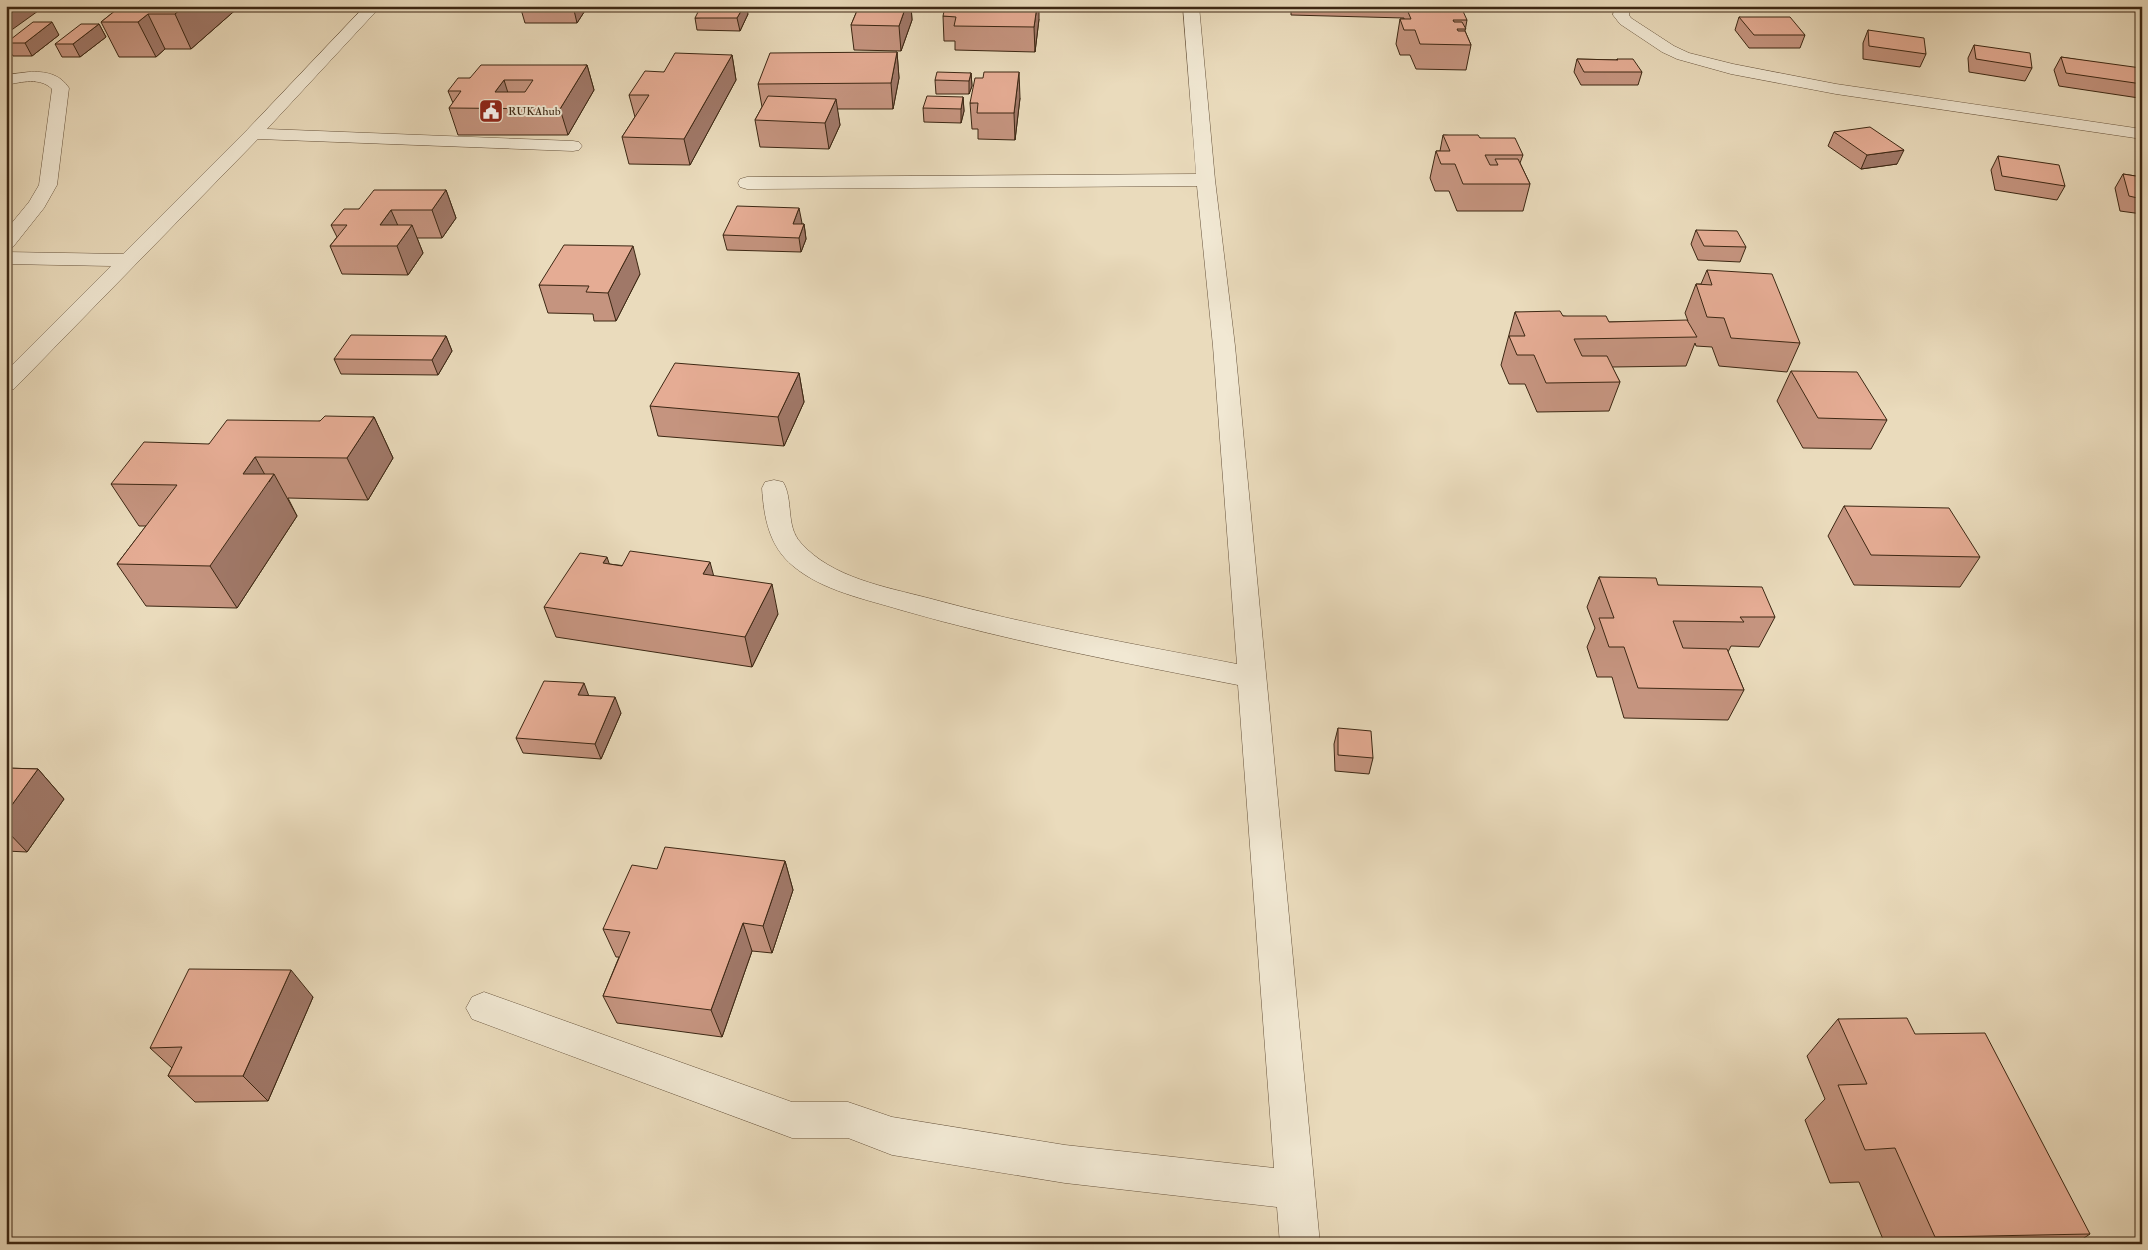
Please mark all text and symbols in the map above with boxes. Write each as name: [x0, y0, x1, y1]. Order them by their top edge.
public building icon: RUKAhub: [478, 98, 504, 124]
place label: RUKAhub: [508, 104, 561, 119]

